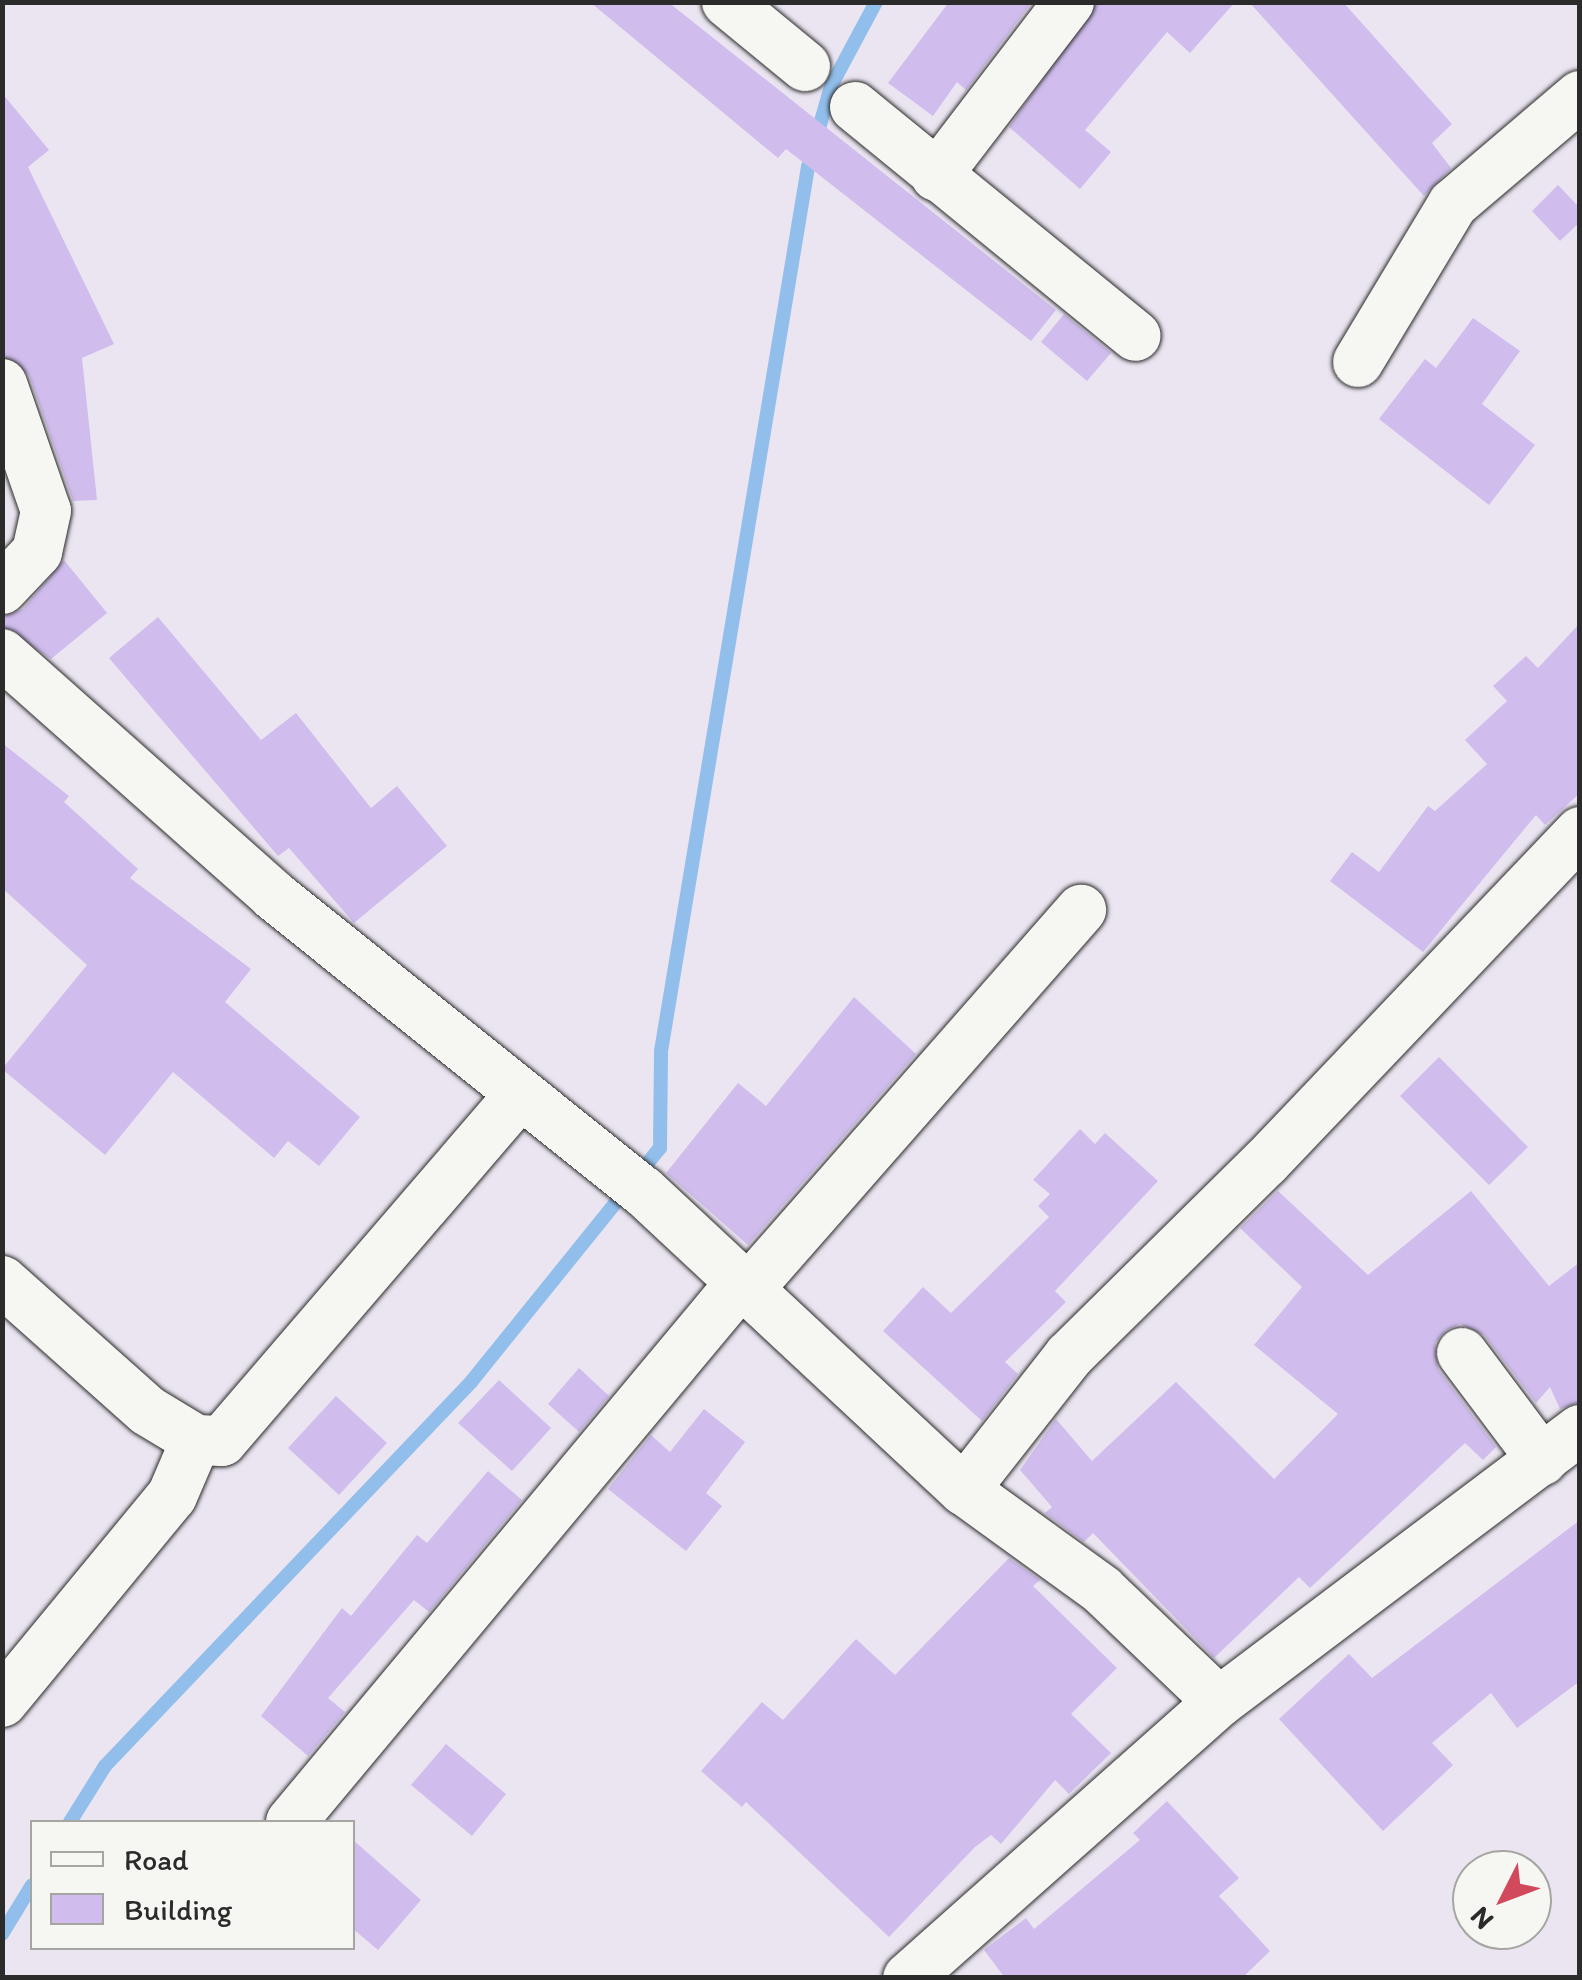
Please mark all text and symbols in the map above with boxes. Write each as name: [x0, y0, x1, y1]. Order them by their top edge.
legend: [30, 1820, 355, 1950]
text: Road: [124, 1841, 189, 1878]
north arrow: [1452, 1850, 1552, 1950]
text: Building: [124, 1891, 232, 1928]
text: N: [1462, 1900, 1500, 1937]

